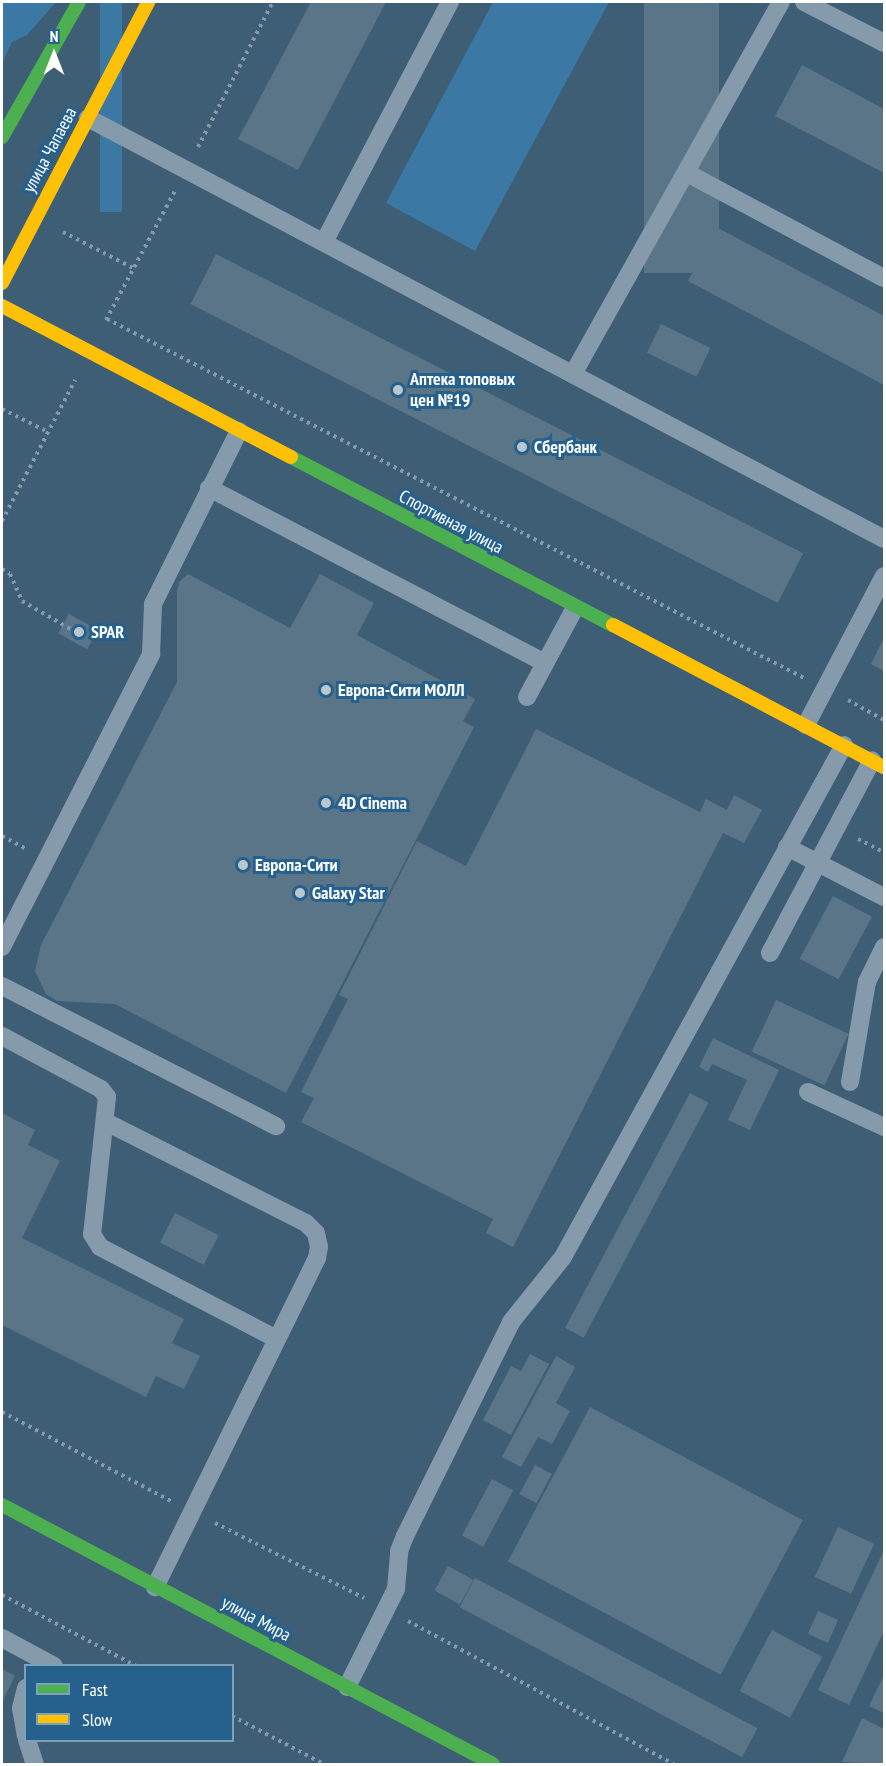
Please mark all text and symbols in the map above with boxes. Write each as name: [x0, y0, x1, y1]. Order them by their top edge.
north arrow: [24, 24, 84, 84]
text: N: [50, 26, 58, 46]
street label: улица Чапаева: [19, 104, 81, 196]
place label: Аптека топовых цен №19: [410, 369, 515, 412]
marker: Аптека топовых цен №19: [391, 383, 405, 397]
place label: Сбербанк: [534, 436, 597, 458]
marker: Сбербанк: [515, 440, 529, 454]
street label: Спортивная улица: [395, 485, 507, 559]
place label: SPAR: [91, 621, 124, 643]
marker: SPAR: [72, 625, 86, 639]
place label: Европа-Сити МОЛЛ: [338, 679, 465, 701]
marker: Европа-Сити МОЛЛ: [319, 683, 333, 697]
place label: 4D Cinema: [338, 792, 407, 814]
marker: 4D Cinema: [319, 796, 333, 810]
place label: Европа-Сити: [255, 854, 338, 876]
marker: Европа-Сити: [236, 858, 250, 872]
place label: Galaxy Star: [312, 882, 385, 904]
marker: Galaxy Star: [293, 886, 307, 900]
street label: улица Мира: [218, 1592, 294, 1646]
legend: [24, 1664, 234, 1742]
text: Fast: [82, 1678, 108, 1701]
text: Slow: [82, 1708, 112, 1731]

